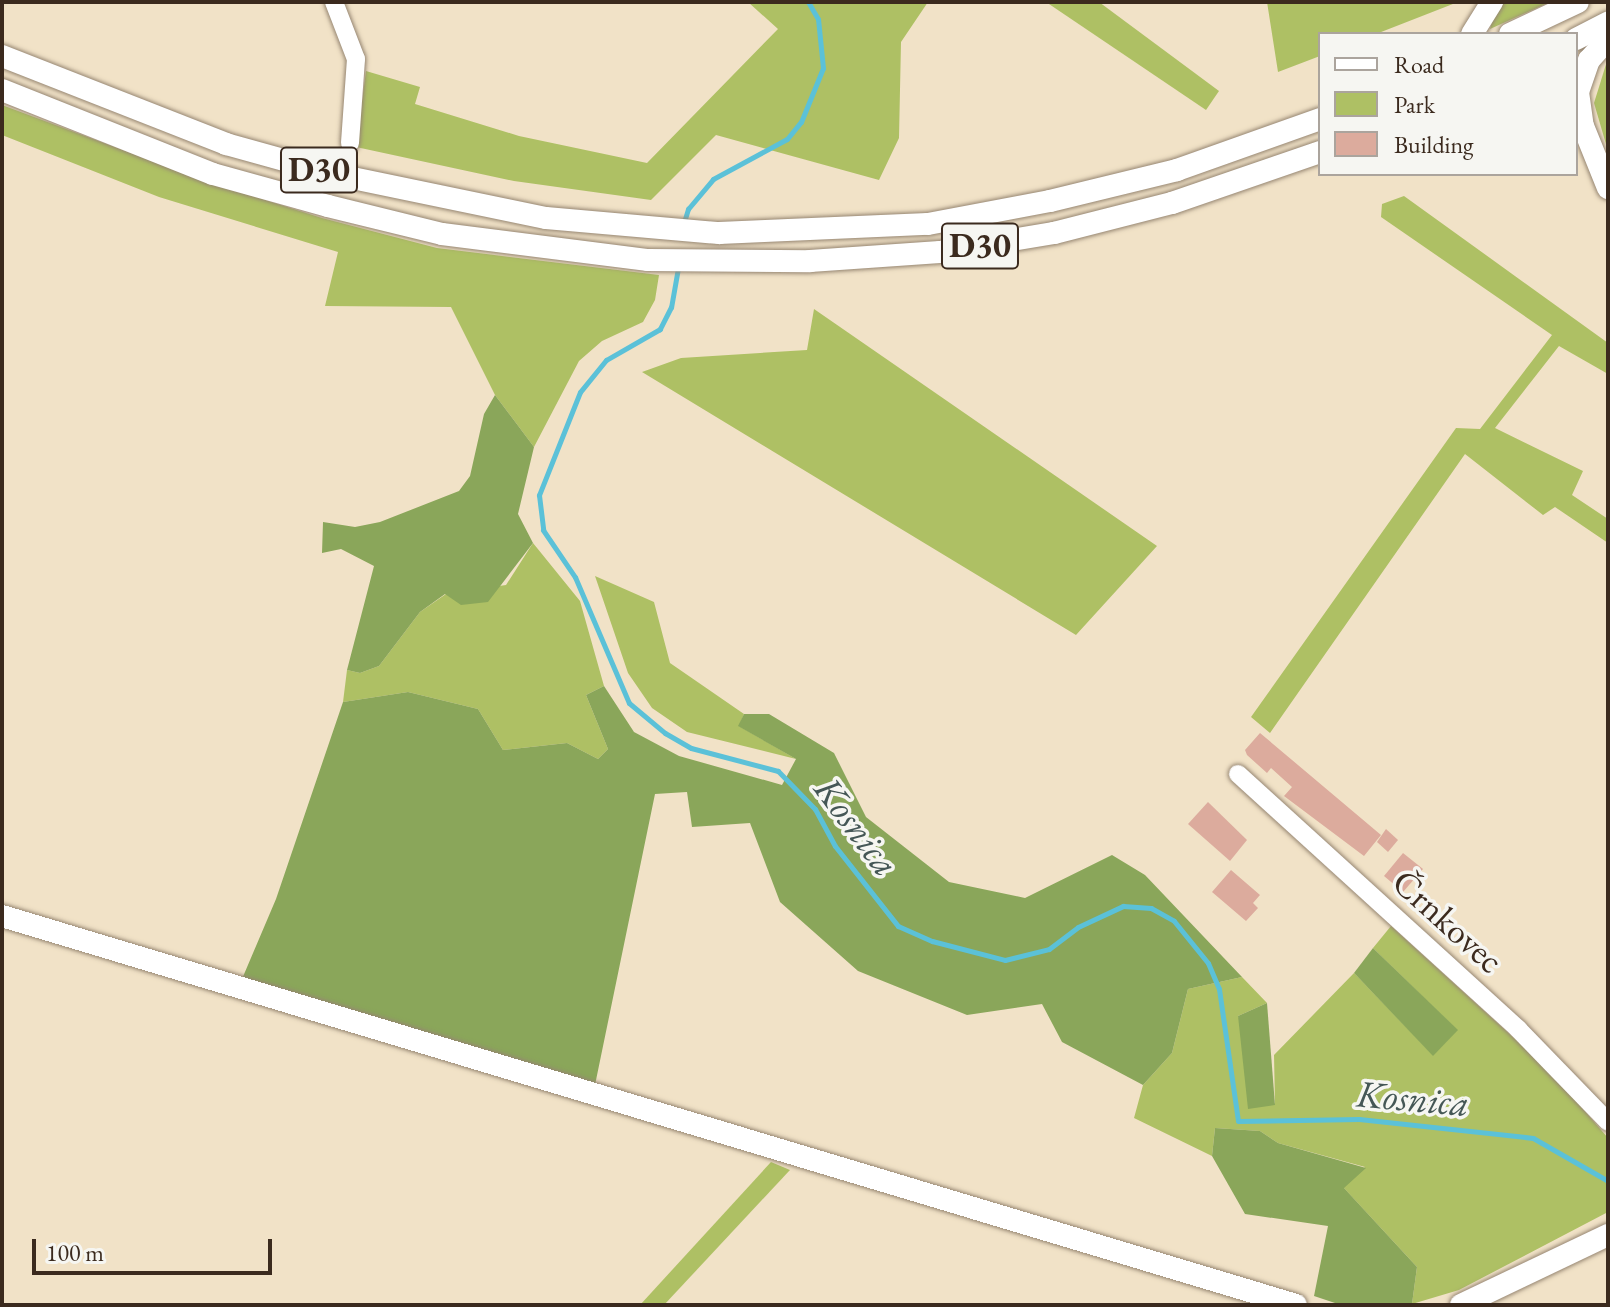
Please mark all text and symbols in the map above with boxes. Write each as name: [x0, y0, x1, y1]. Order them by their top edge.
legend: [1318, 32, 1578, 176]
text: Road: [1394, 49, 1444, 80]
text: Park: [1394, 89, 1435, 120]
text: Building: [1394, 129, 1474, 160]
road number: D30: [279, 140, 359, 200]
road number: D30: [940, 216, 1020, 276]
water label: Kosnica: [805, 767, 909, 885]
street label: Črnkovec: [1384, 860, 1512, 982]
water label: Kosnica: [1355, 1070, 1471, 1126]
scale bar: [36, 1223, 276, 1273]
text: 100 m: [46, 1237, 104, 1268]

